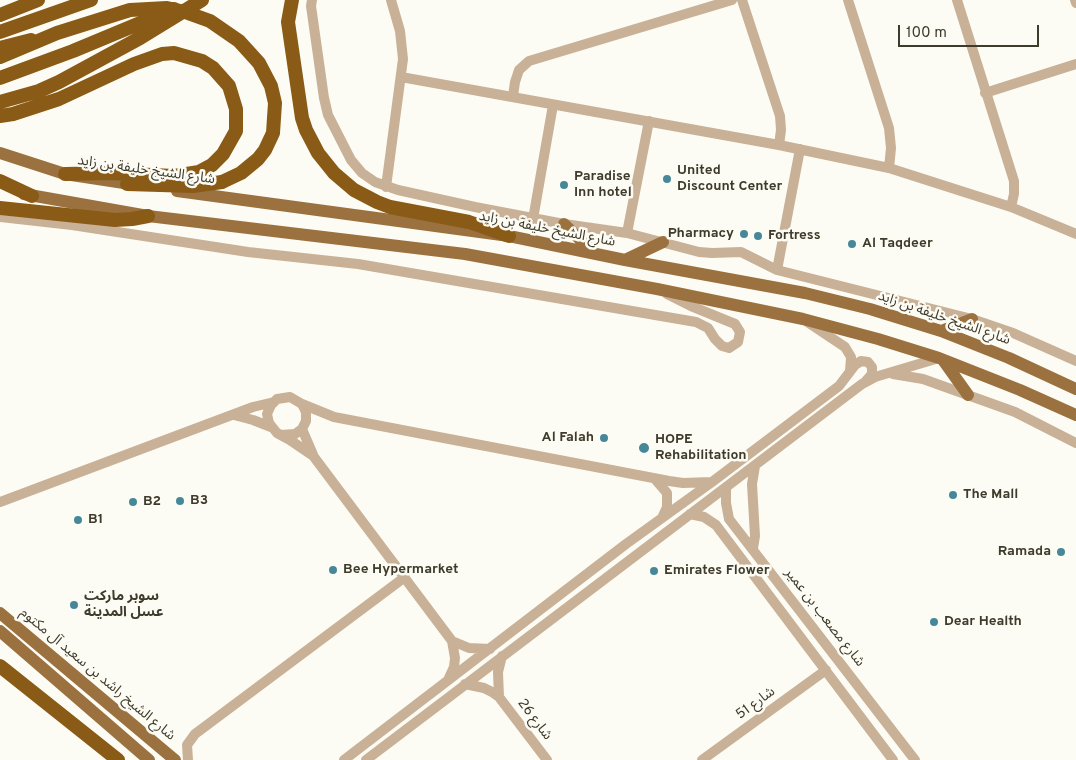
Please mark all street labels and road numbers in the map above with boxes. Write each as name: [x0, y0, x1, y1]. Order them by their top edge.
street label: شارع الشيخ خليفة بن زايد: [76, 153, 216, 189]
street label: شارع الشيخ خليفة بن زايد: [477, 209, 617, 251]
street label: شارع الشيخ خليفة بن زايد: [876, 288, 1012, 350]
street label: شارع مصعب بن عمير: [780, 565, 868, 671]
street label: شارع الشيخ راشد بن سعيد آل مكتوم: [16, 605, 178, 745]
street label: شارع 51: [733, 684, 779, 724]
street label: شارع 26: [513, 696, 555, 744]

